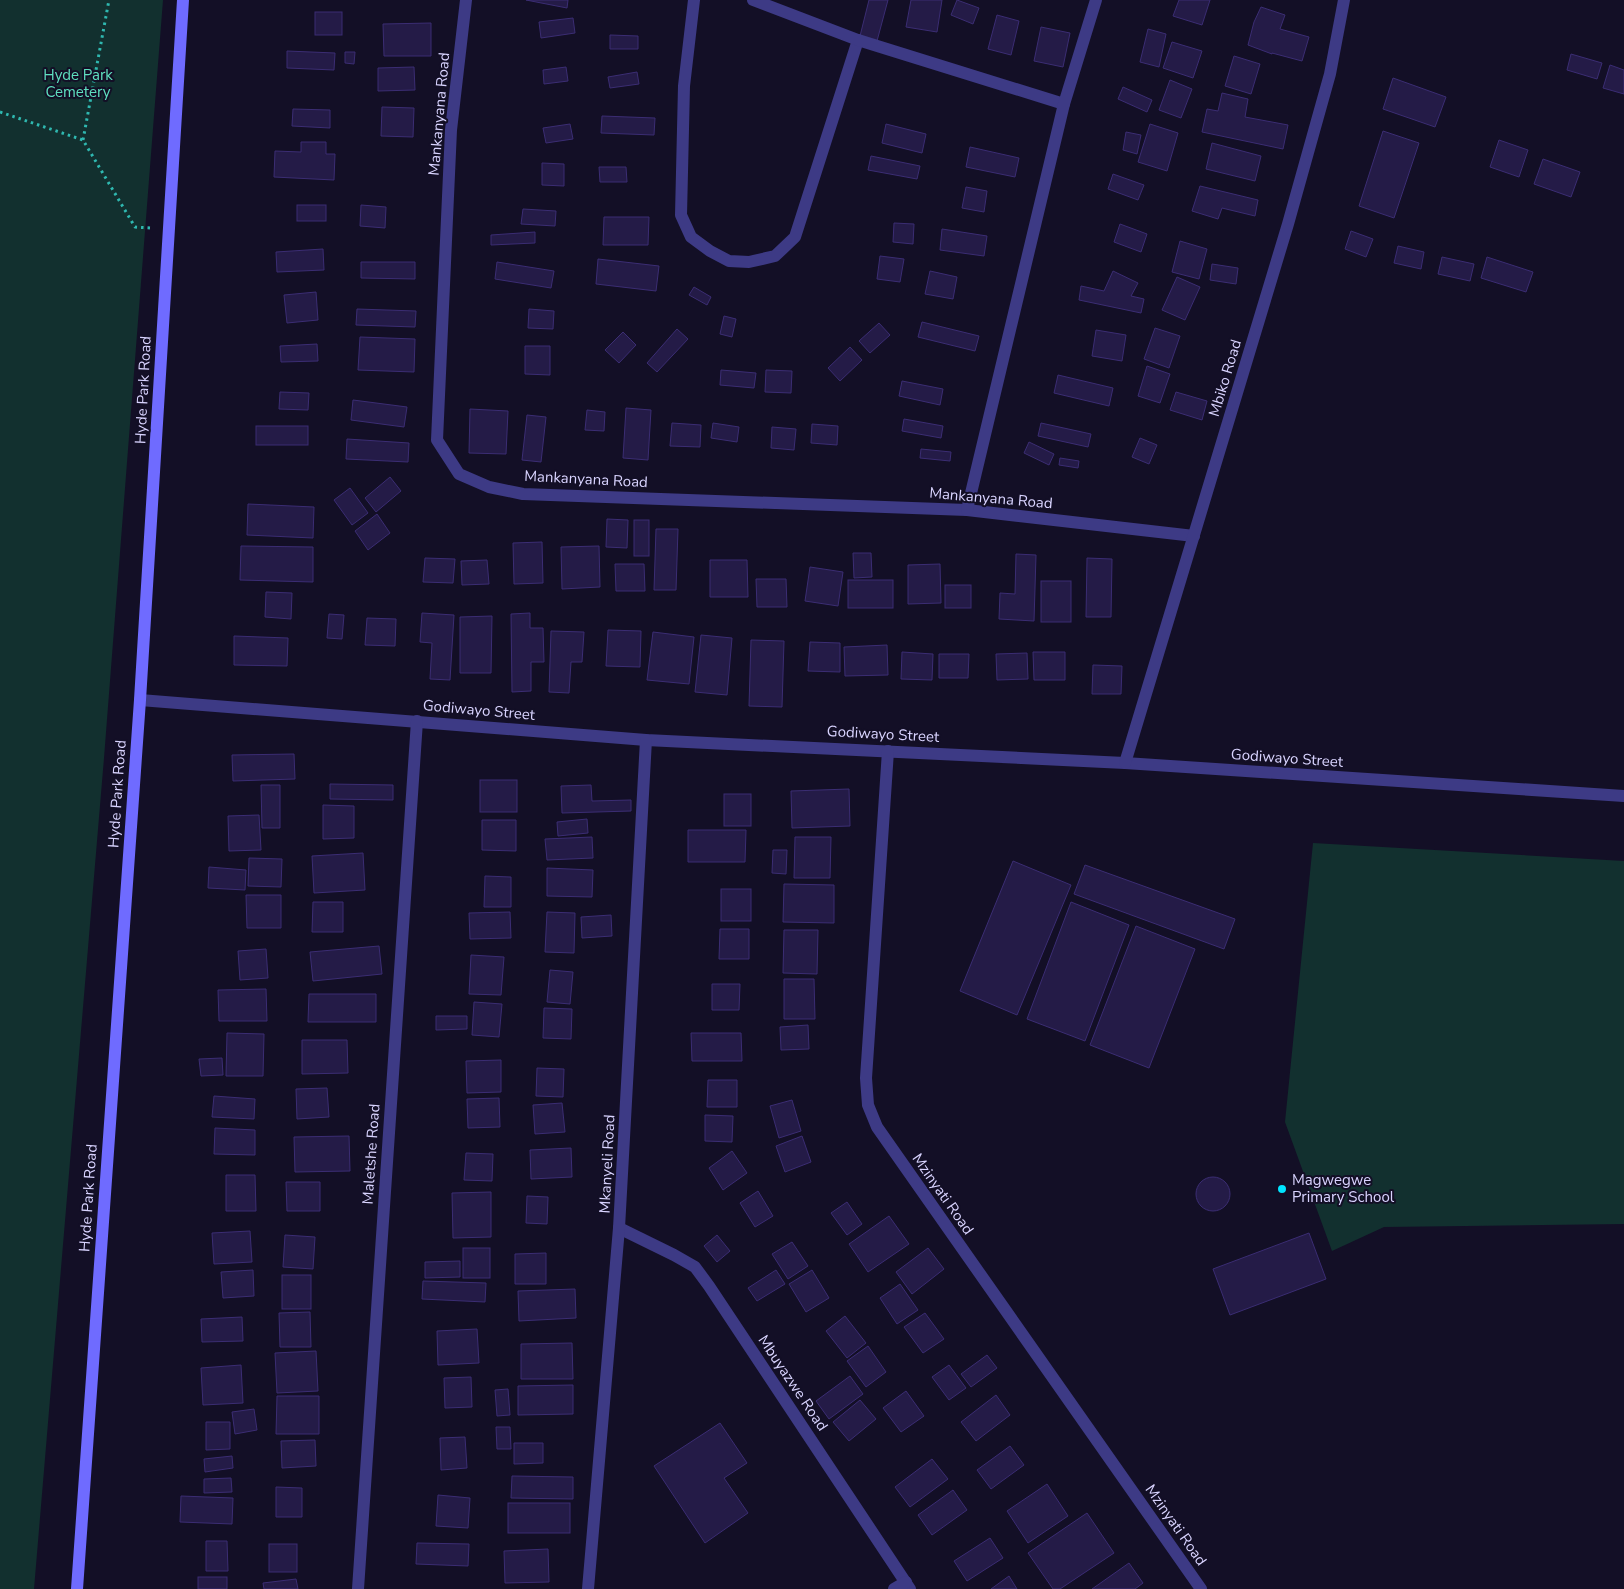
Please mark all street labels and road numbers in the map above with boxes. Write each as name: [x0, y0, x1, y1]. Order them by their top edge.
street label: Mankanyana Road: [424, 51, 454, 177]
street label: Hyde Park Road: [130, 335, 156, 445]
street label: Mbiko Road: [1204, 337, 1246, 419]
street label: Mankanyana Road: [524, 466, 648, 492]
street label: Mankanyana Road: [928, 483, 1054, 513]
street label: Godiwayo Street: [422, 695, 537, 725]
street label: Godiwayo Street: [826, 721, 940, 747]
street label: Hyde Park Road: [103, 739, 131, 849]
street label: Godiwayo Street: [1230, 744, 1345, 772]
street label: Maletshe Road: [358, 1103, 384, 1205]
street label: Mkanyeli Road: [594, 1114, 620, 1214]
street label: Hyde Park Road: [74, 1143, 102, 1253]
street label: Mzinyati Road: [908, 1149, 978, 1239]
street label: Mbuyazwe Road: [754, 1331, 832, 1435]
street label: Mzinyati Road: [1141, 1480, 1211, 1570]

